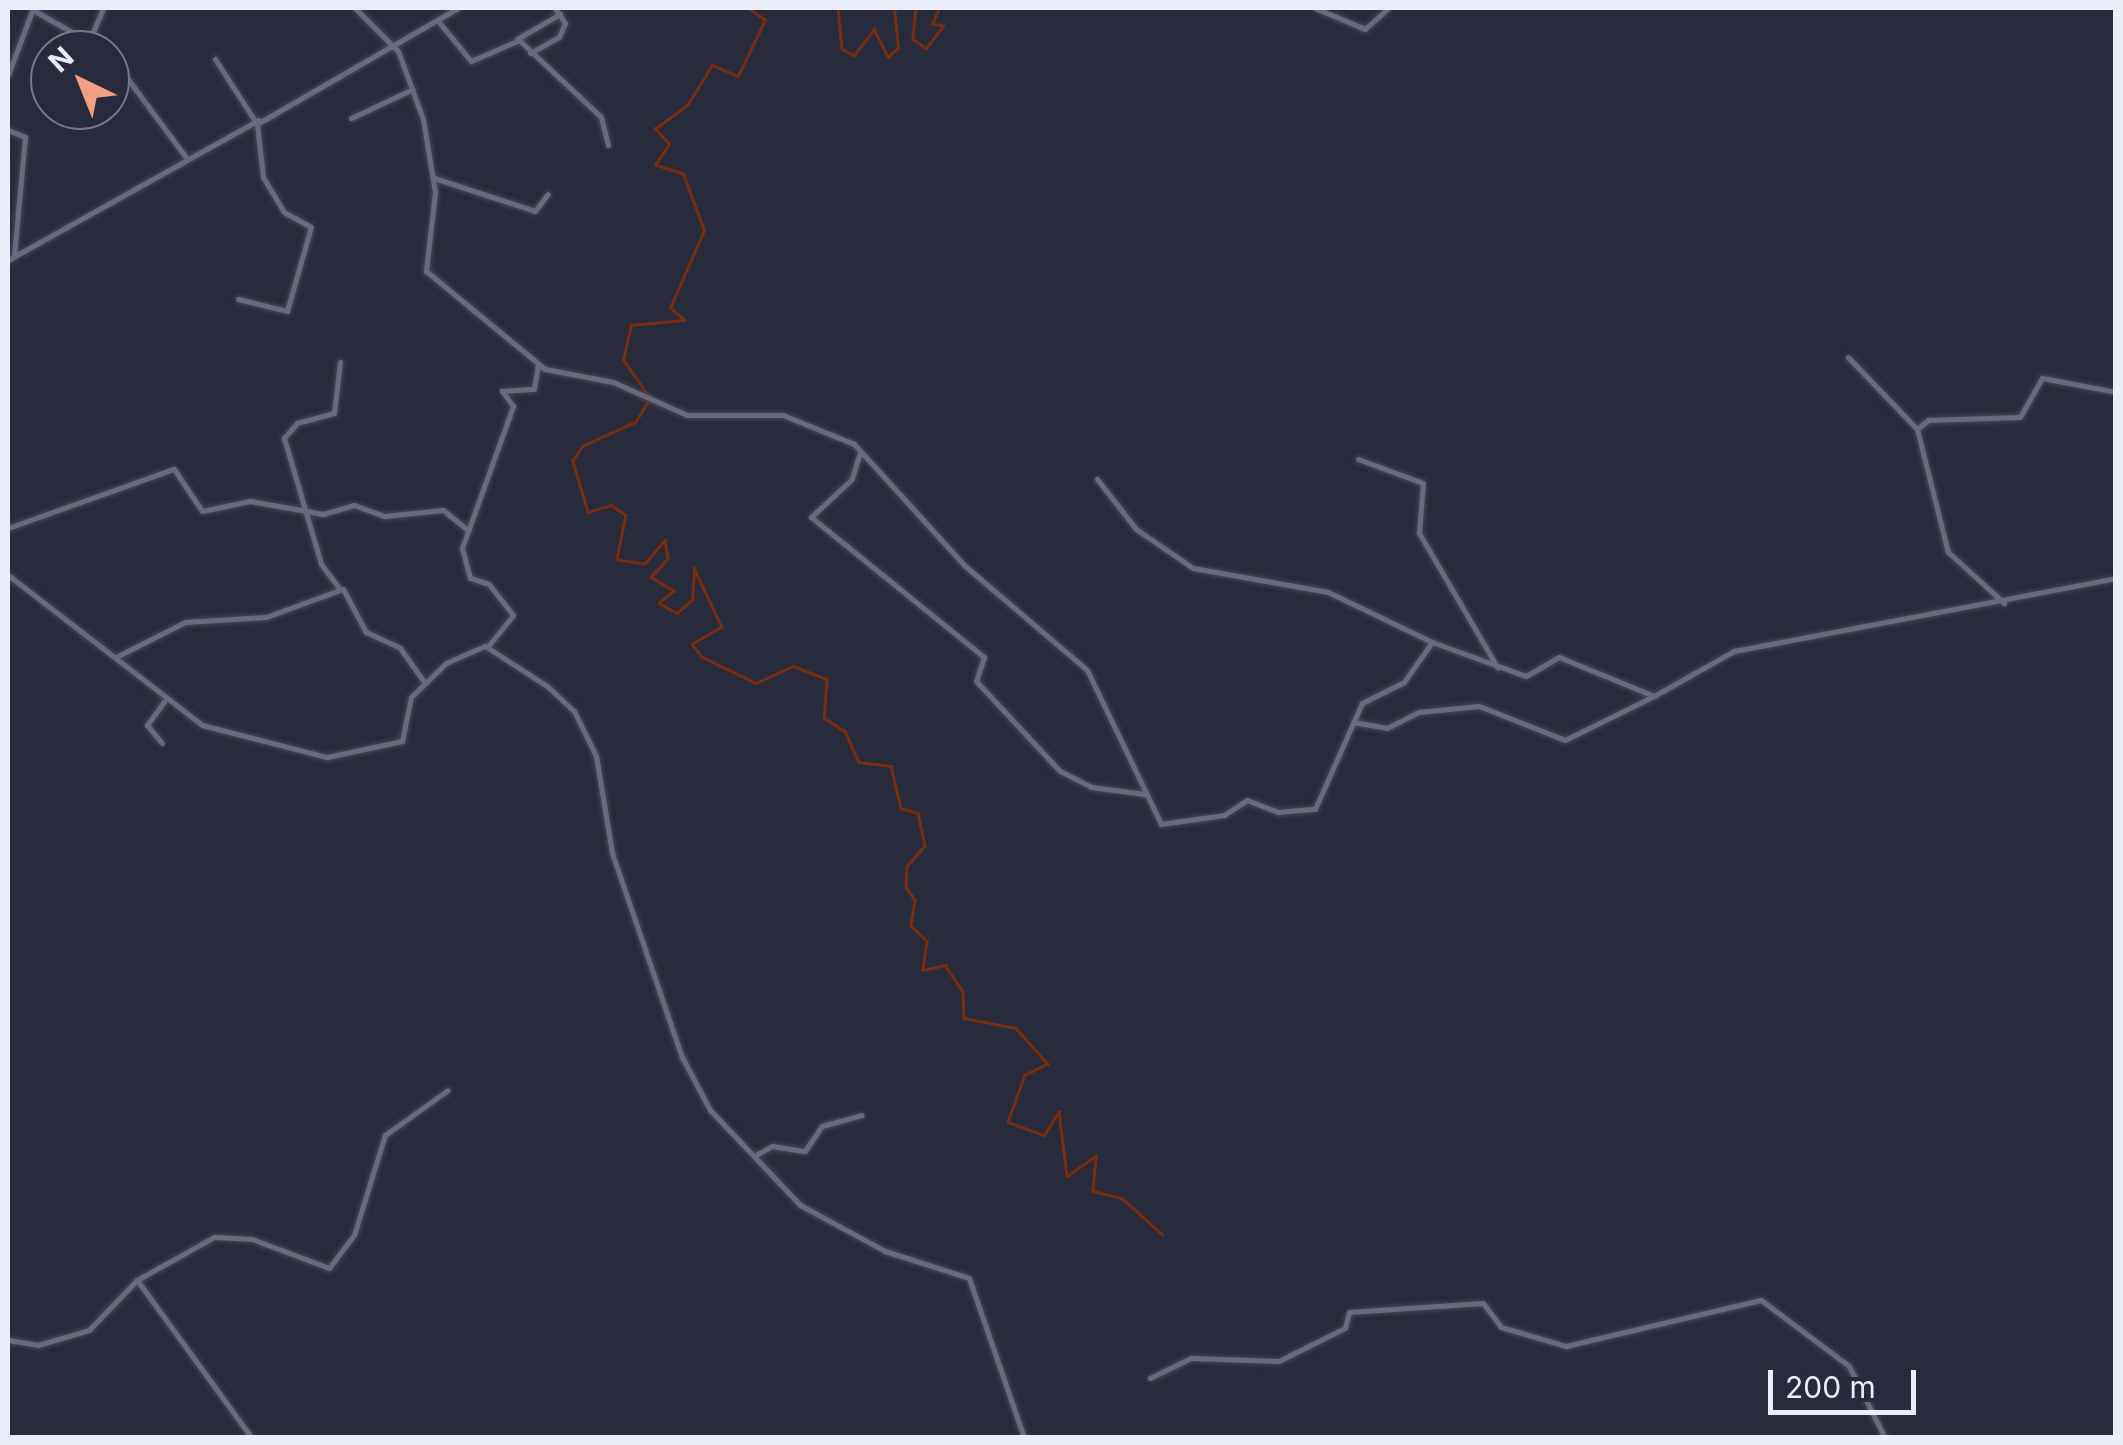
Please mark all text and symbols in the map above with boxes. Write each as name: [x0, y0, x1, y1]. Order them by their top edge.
north arrow: [30, 30, 130, 130]
text: N: [42, 40, 80, 79]
scale bar: [1773, 1350, 1920, 1412]
text: 200 m: [1785, 1369, 1876, 1405]

